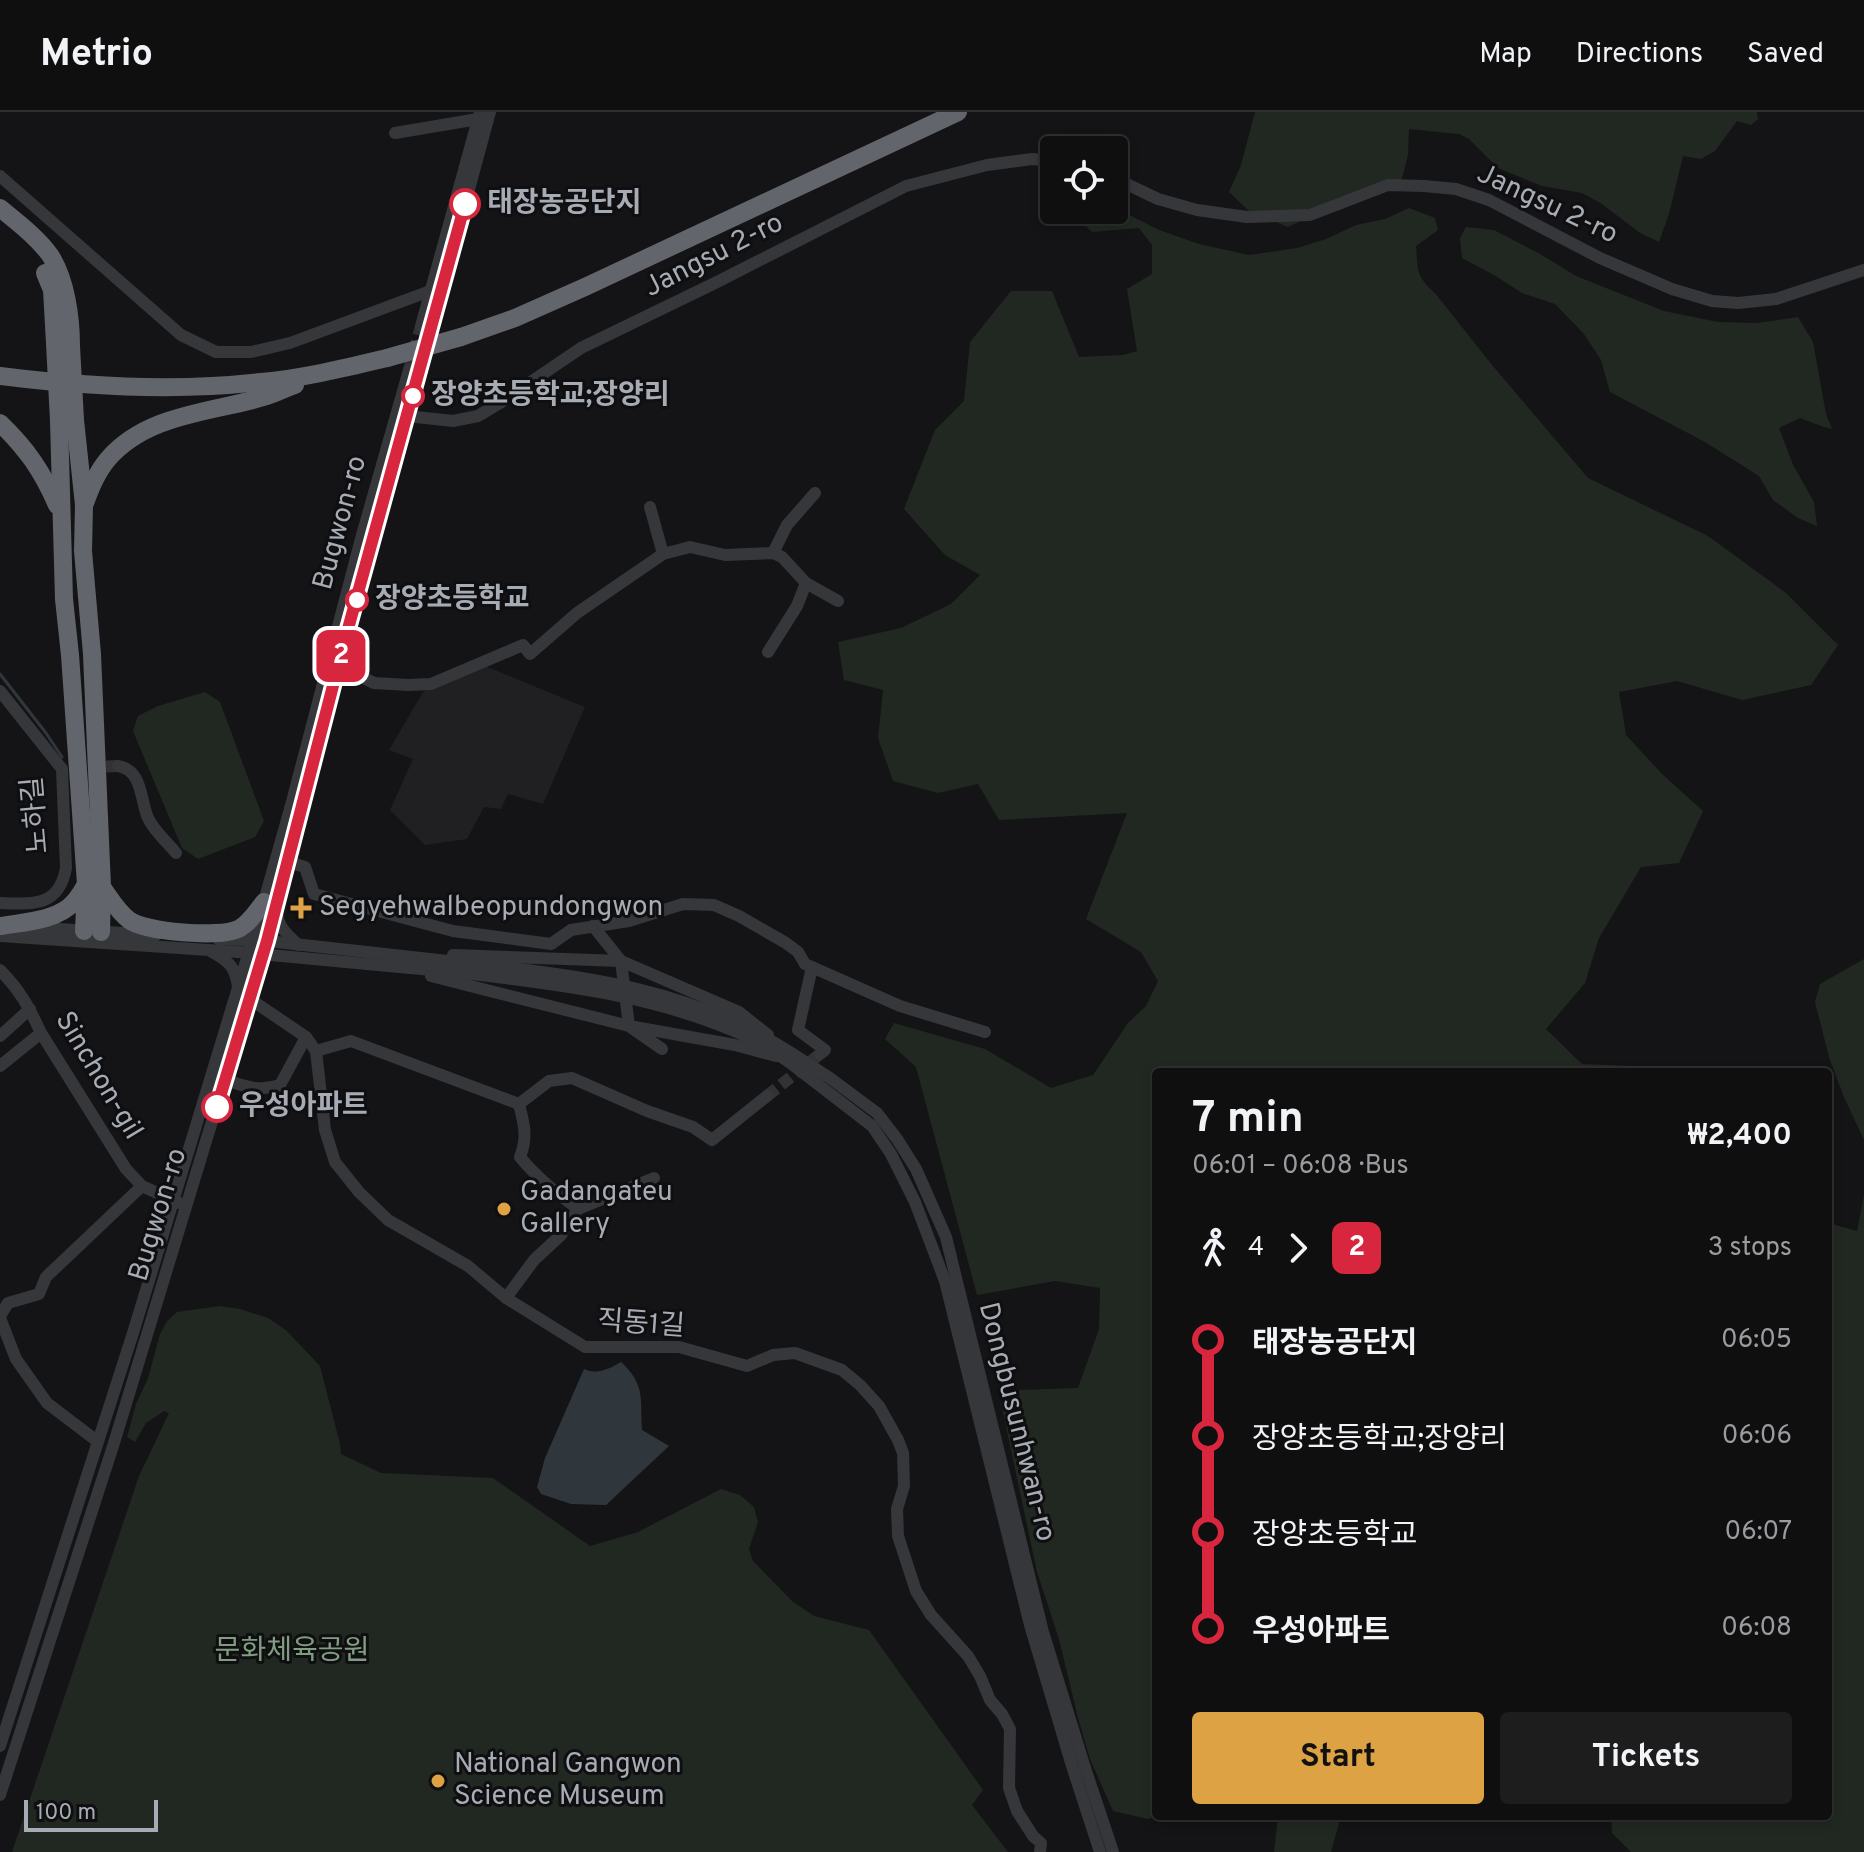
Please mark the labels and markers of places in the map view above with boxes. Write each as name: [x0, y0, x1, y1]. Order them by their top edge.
place label: 태장농공단지: [487, 186, 642, 222]
marker: 태장농공단지: [450, 189, 480, 219]
place label: 장양초등학교;장양리: [431, 378, 670, 414]
marker: 장양초등학교;장양리: [402, 385, 424, 407]
place label: 장양초등학교: [375, 582, 530, 618]
marker: 장양초등학교: [346, 589, 368, 611]
place label: Segyehwalbeopundongwon: [319, 890, 663, 926]
marker: Segyehwalbeopundongwon: [290, 897, 312, 919]
place label: 우성아파트: [239, 1089, 368, 1125]
marker: 우성아파트: [202, 1092, 232, 1122]
place label: Gadangateu Gallery: [520, 1175, 673, 1243]
marker: Gadangateu Gallery: [495, 1200, 513, 1218]
place label: National Gangwon Science Museum: [454, 1747, 682, 1815]
marker: National Gangwon Science Museum: [429, 1772, 447, 1790]

